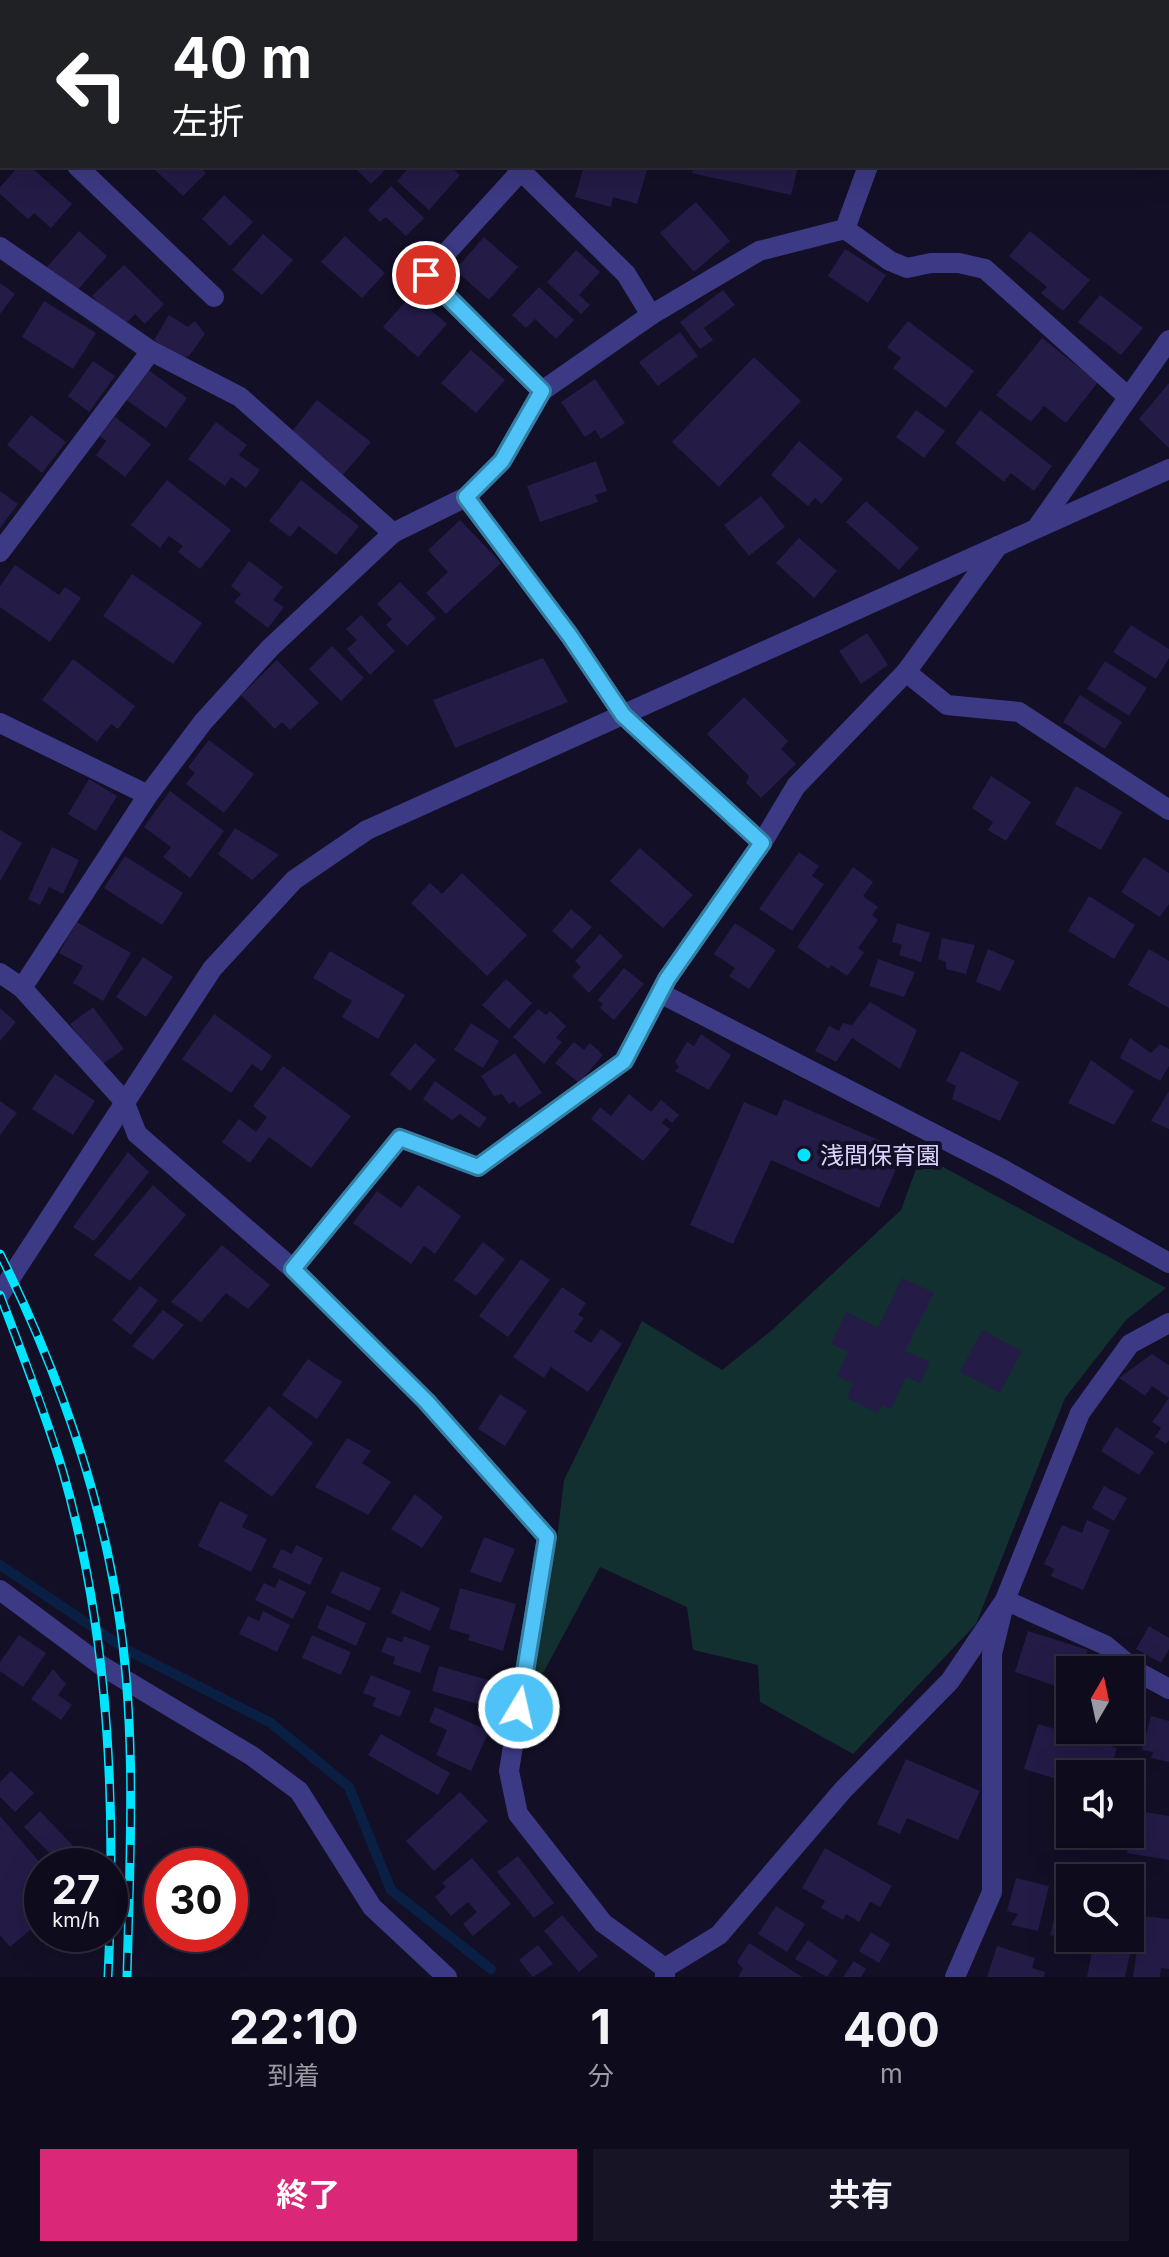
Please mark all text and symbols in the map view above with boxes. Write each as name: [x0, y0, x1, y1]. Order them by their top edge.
text: 40 m: [172, 24, 312, 92]
icon: left: [40, 32, 144, 136]
text: 左折: [172, 99, 244, 143]
pin: [392, 241, 460, 309]
icon: arrive: [404, 253, 448, 297]
place label: 浅間保育園: [820, 1141, 940, 1170]
marker: 浅間保育園: [795, 1146, 813, 1164]
north arrow: [1056, 1656, 1144, 1744]
map controls: [1056, 1656, 1144, 1952]
position arrow: [477, 1666, 561, 1750]
button: sound: [1056, 1760, 1144, 1848]
speed limit sign: 30: [144, 1848, 248, 1952]
button: search: [1056, 1864, 1144, 1952]
text: 27: [52, 1865, 100, 1914]
text: km/h: [52, 1908, 100, 1932]
text: 22:10: [229, 1997, 359, 2056]
text: 1: [590, 1997, 611, 2056]
text: 400: [843, 2000, 940, 2059]
text: m: [880, 2058, 903, 2089]
text: 到着: [268, 2060, 320, 2091]
text: 分: [588, 2060, 614, 2091]
button: 終了: [40, 2149, 577, 2241]
button: 共有: [593, 2149, 1129, 2241]

